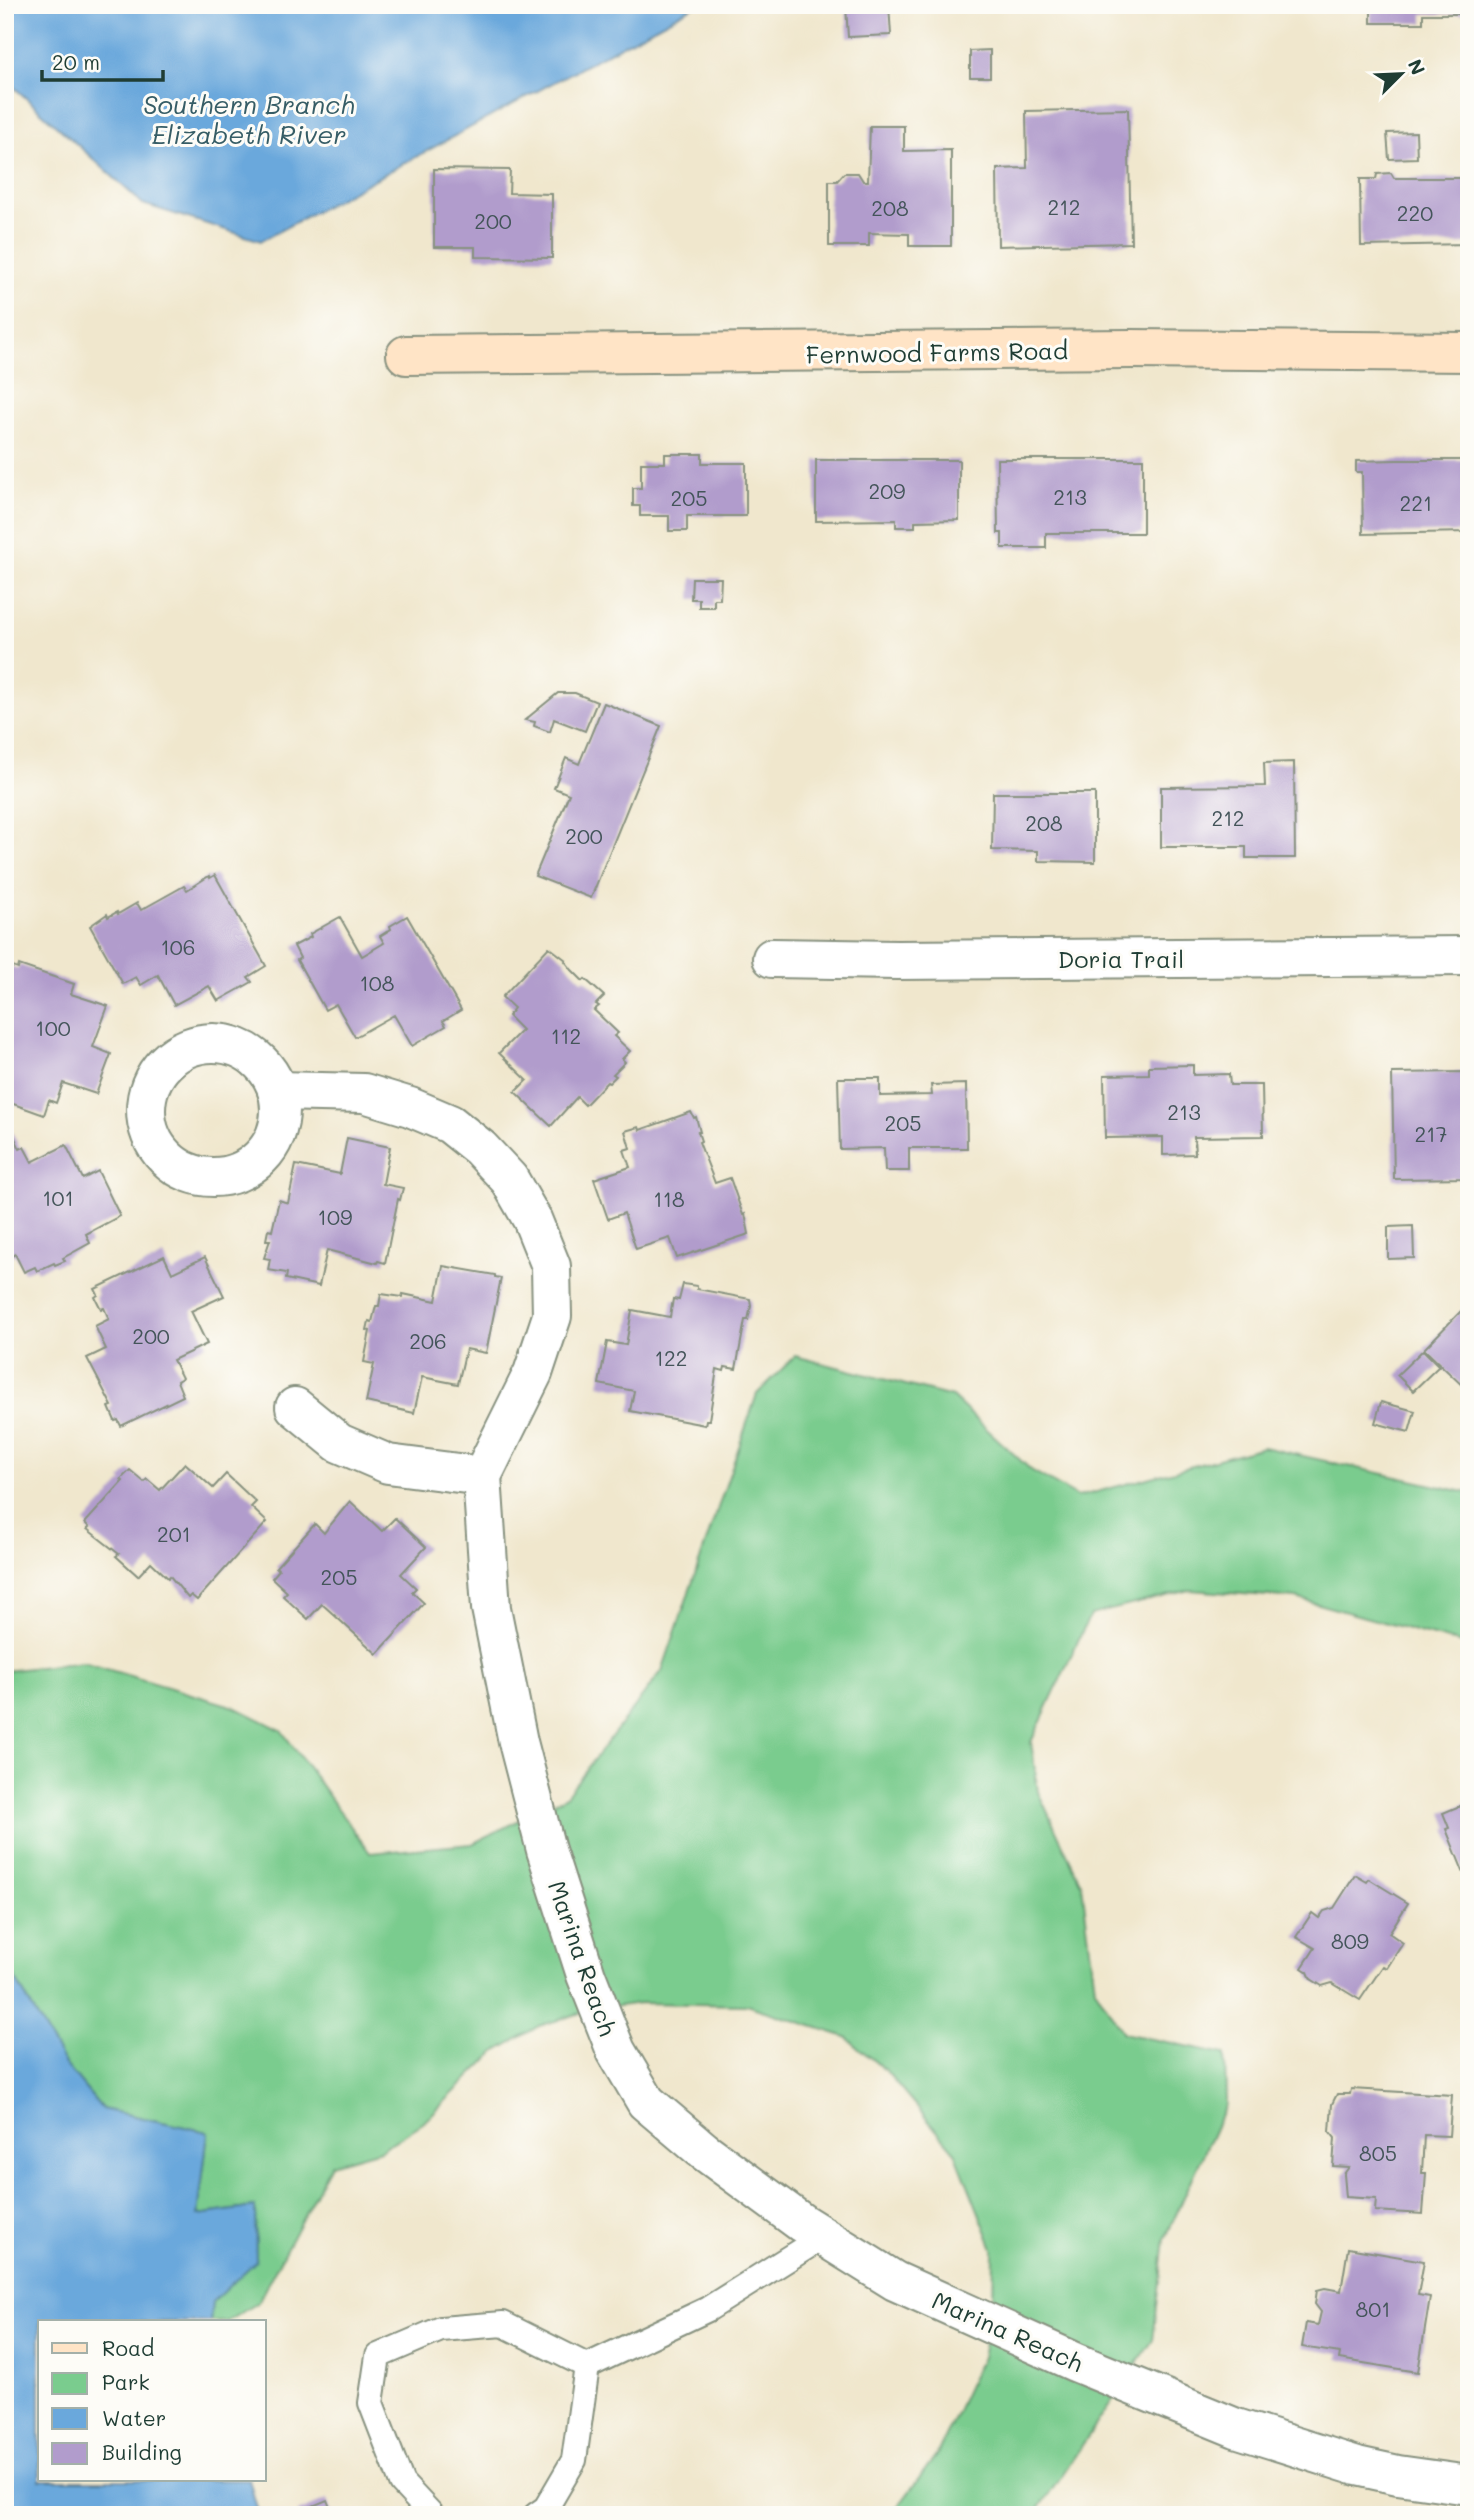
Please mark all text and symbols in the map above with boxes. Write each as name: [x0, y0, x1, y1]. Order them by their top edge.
scale bar: [42, 38, 163, 82]
north arrow: [1366, 38, 1436, 108]
text: 20 m: [52, 48, 100, 75]
text: N: [1403, 55, 1431, 79]
water label: Southern Branch Elizabeth River: [143, 87, 355, 151]
house number: 212: [1048, 193, 1080, 220]
house number: 208: [871, 194, 909, 221]
house number: 220: [1397, 199, 1433, 226]
house number: 200: [474, 207, 512, 234]
street label: Fernwood Farms Road: [806, 334, 1068, 370]
house number: 209: [868, 477, 906, 504]
house number: 213: [1053, 483, 1087, 510]
house number: 205: [671, 484, 707, 511]
house number: 221: [1400, 489, 1432, 516]
house number: 212: [1212, 804, 1244, 831]
house number: 208: [1025, 809, 1063, 836]
house number: 200: [565, 822, 603, 849]
house number: 106: [160, 933, 196, 960]
street label: Doria Trail: [1058, 943, 1184, 974]
house number: 108: [359, 969, 395, 996]
house number: 100: [35, 1014, 71, 1041]
house number: 112: [551, 1022, 581, 1049]
house number: 213: [1167, 1098, 1201, 1125]
house number: 205: [885, 1109, 921, 1136]
house number: 217: [1415, 1120, 1447, 1147]
house number: 101: [42, 1184, 74, 1211]
house number: 118: [653, 1185, 685, 1212]
house number: 109: [318, 1203, 352, 1230]
house number: 200: [132, 1322, 170, 1349]
house number: 206: [409, 1327, 447, 1354]
house number: 122: [655, 1344, 687, 1371]
house number: 201: [157, 1520, 191, 1547]
house number: 205: [321, 1563, 357, 1590]
street label: Marina Reach: [542, 1876, 624, 2040]
house number: 809: [1331, 1927, 1369, 1954]
house number: 805: [1359, 2139, 1397, 2166]
street label: Marina Reach: [928, 2284, 1088, 2378]
house number: 801: [1355, 2295, 1391, 2322]
legend: [38, 2320, 266, 2482]
text: Road: [102, 2334, 154, 2361]
text: Park: [102, 2368, 150, 2395]
text: Water: [102, 2404, 166, 2431]
text: Building: [102, 2438, 182, 2465]

